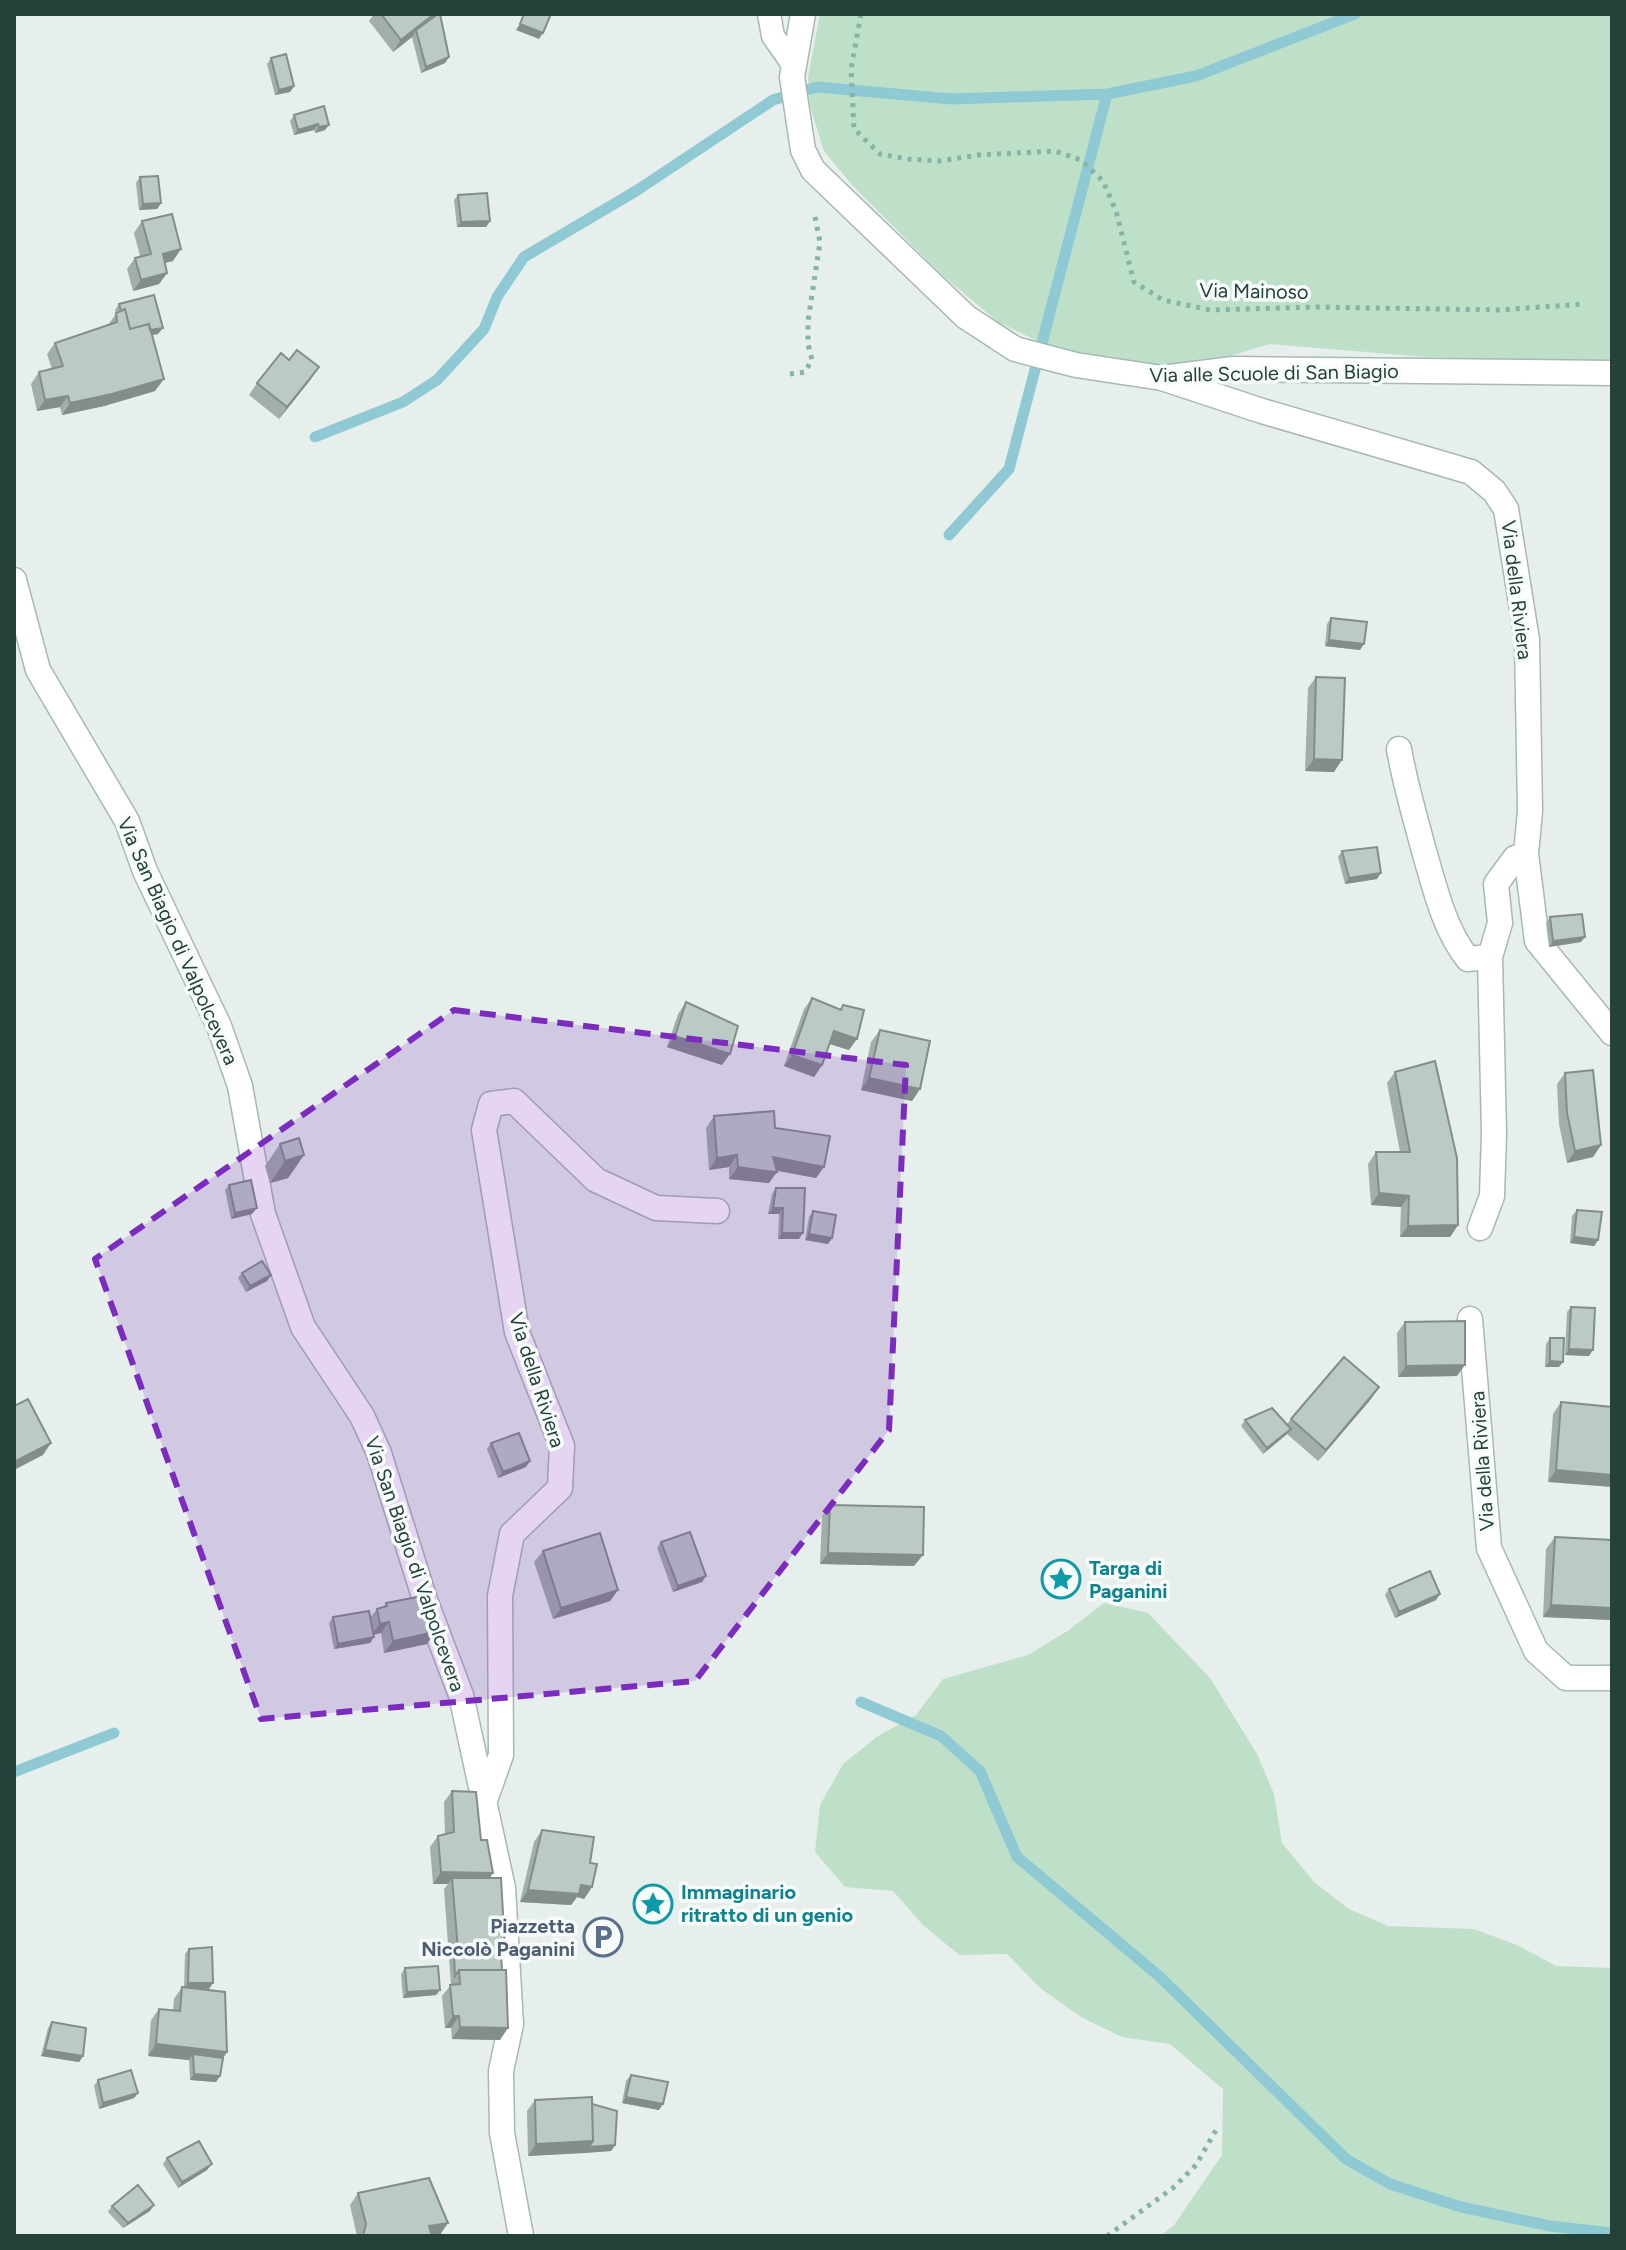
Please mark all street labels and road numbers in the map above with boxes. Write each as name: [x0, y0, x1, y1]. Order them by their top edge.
street label: Via Mainoso: [1199, 278, 1309, 304]
street label: Via alle Scuole di San Biagio: [1149, 359, 1399, 387]
street label: Via della Riviera: [1497, 519, 1537, 661]
street label: Via San Biagio di Valpolcevera: [112, 813, 244, 1069]
street label: Via della Riviera: [504, 1310, 570, 1450]
street label: Via della Riviera: [1465, 1390, 1499, 1532]
street label: Via San Biagio di Valpolcevera: [360, 1433, 470, 1695]

